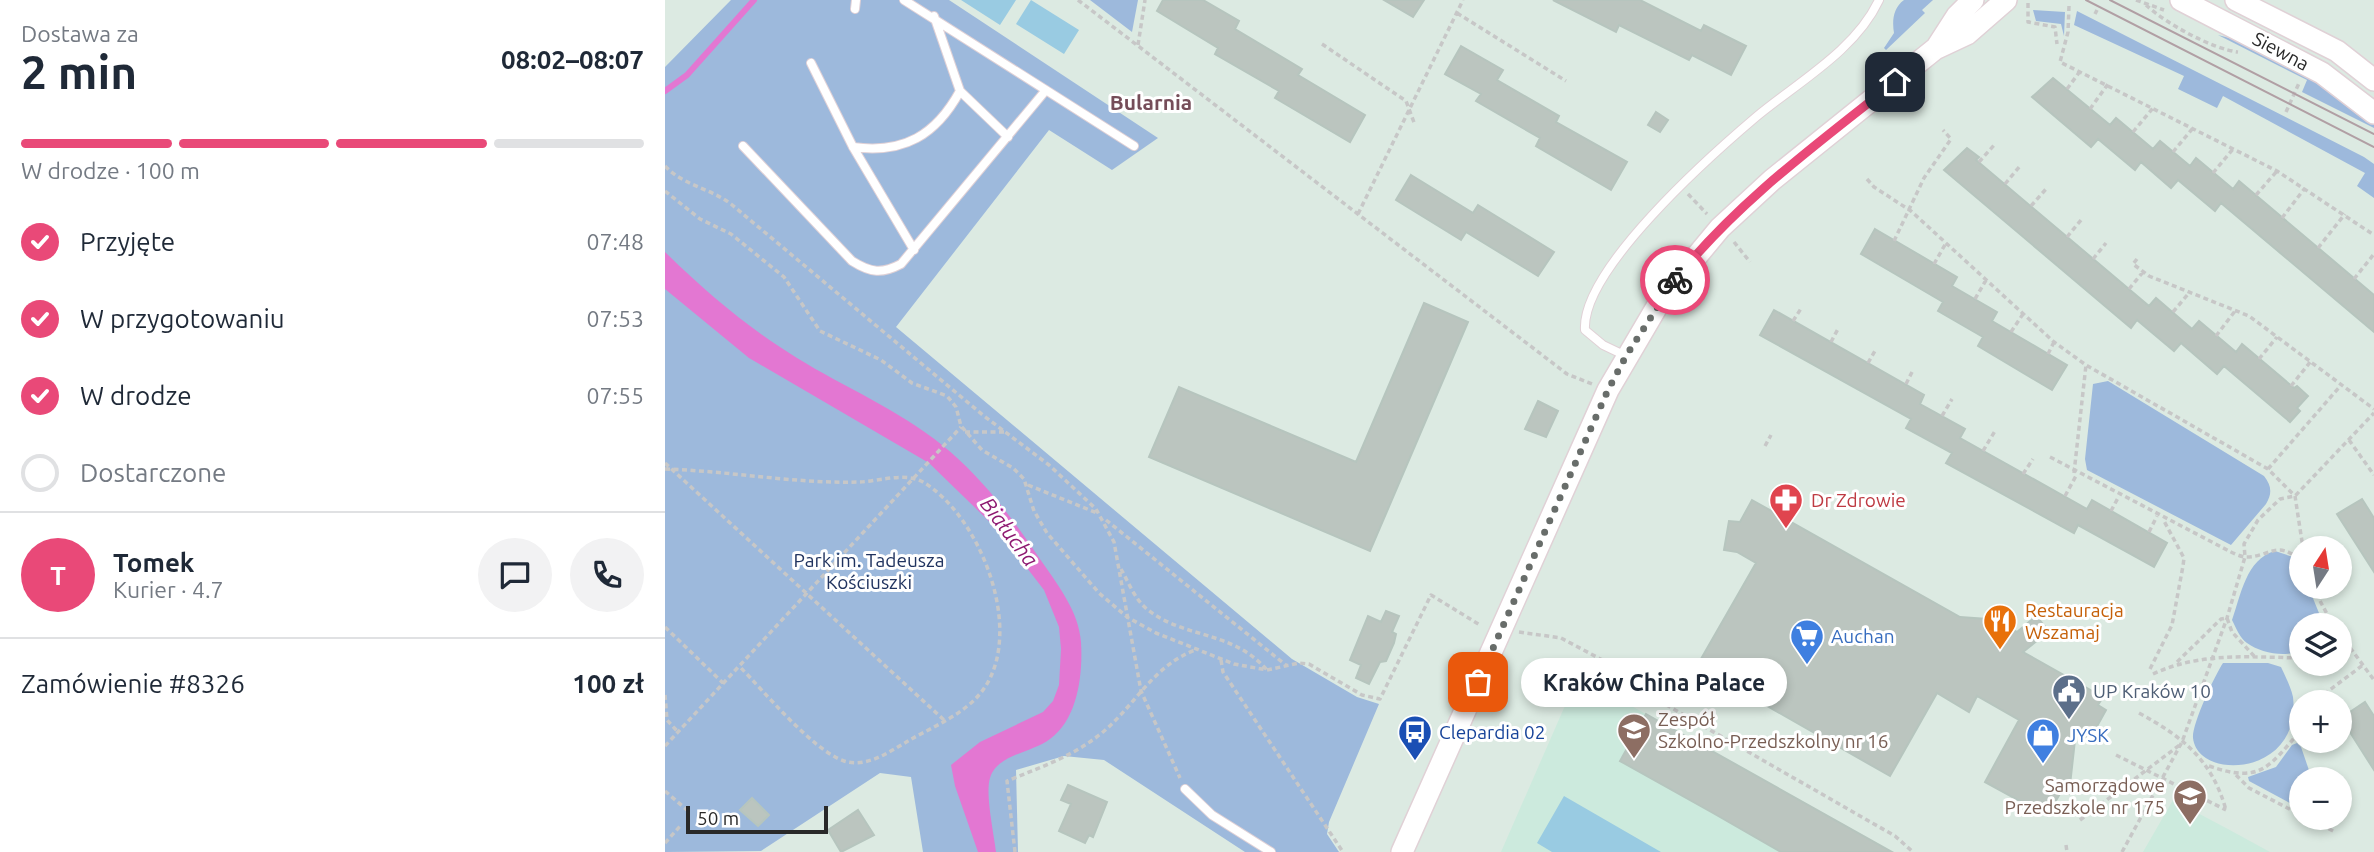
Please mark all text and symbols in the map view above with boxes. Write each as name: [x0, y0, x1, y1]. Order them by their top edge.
text: Dostawa za: [21, 21, 139, 46]
street label: Siewna: [2249, 27, 2313, 75]
text: 08:02–08:07: [501, 45, 644, 74]
text: 2 min: [21, 46, 137, 98]
pin: [1865, 52, 1925, 112]
icon: home: [1876, 63, 1914, 101]
district label: Bularnia: [1110, 90, 1192, 114]
text: W drodze · 100 m: [21, 158, 200, 183]
icon: check: [21, 223, 59, 261]
text: Przyjęte: [80, 227, 175, 256]
text: 07:48: [586, 229, 644, 254]
courier: [1640, 245, 1710, 315]
icon: bike: [1656, 261, 1694, 299]
icon: check: [21, 300, 59, 338]
text: W przygotowaniu: [80, 304, 285, 333]
text: 07:53: [586, 306, 644, 331]
icon: check: [21, 377, 59, 415]
text: W drodze: [80, 381, 192, 410]
text: 07:55: [586, 383, 644, 408]
text: Dostarczone: [80, 458, 226, 487]
pharmacy icon: Dr Zdrowie: [1767, 481, 1805, 530]
place label: Dr Zdrowie: [1811, 489, 1906, 511]
water label: Białucha: [976, 492, 1043, 571]
north arrow: [2289, 536, 2352, 598]
map controls: [2289, 536, 2352, 830]
button: chat: [478, 538, 552, 612]
button: phone: [570, 538, 644, 612]
text: Tomek: [113, 548, 194, 577]
park label: Park im. Tadeusza Kościuszki: [794, 549, 944, 593]
text: T: [50, 561, 66, 590]
text: Kurier · 4.7: [113, 577, 224, 602]
place label: Restauracja Wszamaj: [2025, 599, 2124, 643]
restaurant icon: Restauracja Wszamaj: [1981, 602, 2019, 651]
button: layers: [2289, 613, 2352, 676]
supermarket icon: Auchan: [1788, 617, 1826, 666]
place label: Auchan: [1831, 625, 1895, 647]
pin: [1448, 652, 1508, 712]
callout: Kraków China Palace: [1520, 658, 1786, 706]
icon: bag: [1459, 663, 1497, 701]
text: Zamówienie #8326: [21, 669, 245, 698]
text: 100 zł: [572, 669, 644, 698]
text: Kraków China Palace: [1543, 670, 1765, 695]
public building icon: UP Kraków 10: [2050, 672, 2088, 721]
place label: UP Kraków 10: [2093, 680, 2211, 702]
button: +: [2289, 690, 2352, 753]
place label: Zespół Szkolno-Przedszkolny nr 16: [1658, 708, 1889, 752]
school or university icon: Zespół Szkolno-Przedszkolny nr 16: [1615, 711, 1653, 760]
bus stop icon: Clepardia 02: [1396, 713, 1434, 762]
shop icon: JYSK: [2024, 716, 2062, 765]
place label: Clepardia 02: [1439, 721, 1545, 743]
place label: JYSK: [2067, 724, 2109, 746]
button: −: [2289, 767, 2352, 830]
place label: Samorządowe Przedszkole nr 175: [2005, 774, 2165, 818]
school or university icon: Samorządowe Przedszkole nr 175: [2171, 777, 2209, 826]
scale bar: [686, 803, 828, 835]
text: 50 m: [697, 807, 739, 829]

